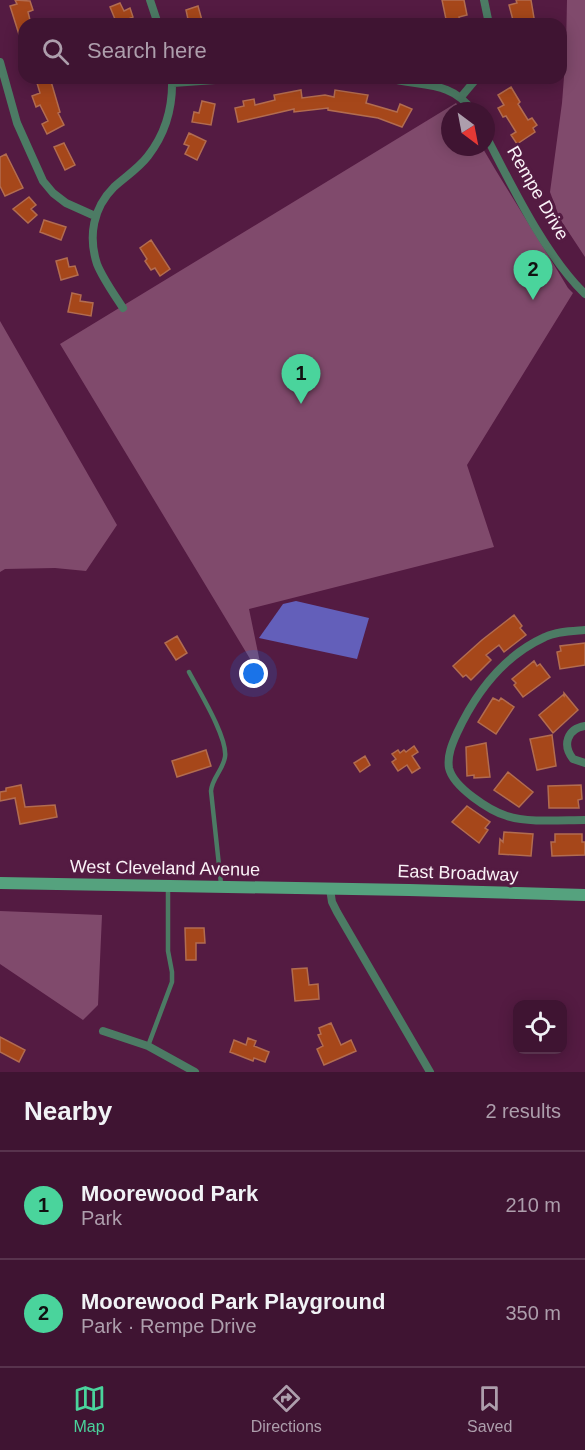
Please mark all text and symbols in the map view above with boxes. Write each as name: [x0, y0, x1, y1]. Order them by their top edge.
search box: [18, 18, 567, 84]
icon: search: [39, 35, 72, 68]
text: Search here: [87, 38, 207, 63]
north arrow: [441, 102, 495, 156]
street label: Rempe Drive: [503, 143, 573, 243]
pin: 2: [514, 250, 552, 300]
pin: 1: [282, 354, 320, 404]
your location: [239, 659, 268, 688]
street label: West Cleveland Avenue: [70, 856, 260, 880]
street label: East Broadway: [397, 861, 519, 885]
map controls: [513, 1000, 567, 1054]
button: locate: [513, 1000, 567, 1054]
text: Nearby: [24, 1096, 112, 1126]
text: 2 results: [485, 1100, 561, 1122]
text: Moorewood Park: [81, 1181, 258, 1206]
text: 1: [38, 1194, 49, 1216]
text: 210 m: [505, 1194, 561, 1216]
text: Park: [81, 1207, 122, 1229]
text: Moorewood Park Playground: [81, 1289, 385, 1314]
text: 2: [38, 1302, 49, 1324]
text: 350 m: [505, 1302, 561, 1324]
text: Park · Rempe Drive: [81, 1315, 257, 1337]
tab: Map: [73, 1382, 106, 1436]
tab: Directions: [251, 1382, 322, 1436]
tab: Saved: [467, 1382, 512, 1436]

